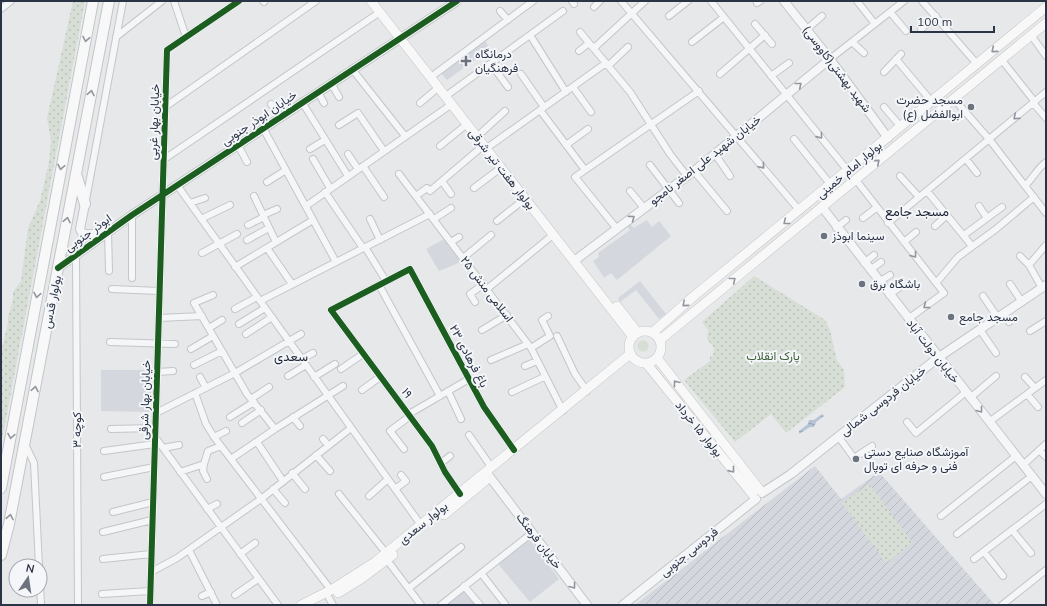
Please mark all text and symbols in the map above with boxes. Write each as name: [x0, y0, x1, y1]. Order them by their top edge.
scale bar: [911, 8, 994, 34]
text: 100 m: [917, 14, 952, 29]
street label: شهید بهشتی(کاووسی): [799, 22, 875, 116]
one-way arrow: [82, 36, 90, 42]
one-way arrow: [992, 45, 999, 52]
place label: درمانگاه فرهنگیان: [475, 46, 518, 76]
marker: درمانگاه فرهنگیان: [460, 55, 472, 67]
one-way arrow: [795, 82, 802, 89]
street label: خیابان بهار غربی: [145, 84, 163, 160]
street label: خیابان ابوذر جنوبی: [218, 87, 300, 149]
one-way arrow: [87, 90, 95, 96]
place label: مسجد حضرت ابوالفضل (ع): [896, 92, 963, 123]
marker: مسجد حضرت ابوالفضل (ع): [966, 102, 976, 112]
street label: خیابان شهید علی اصغر نامجو: [646, 111, 764, 209]
one-way arrow: [1013, 113, 1021, 120]
street label: بولوار هفت تیر شرقی: [465, 125, 539, 213]
one-way arrow: [815, 132, 822, 139]
street label: بولوار امام خمینی: [813, 138, 885, 202]
one-way arrow: [872, 160, 880, 167]
one-way arrow: [757, 161, 764, 169]
one-way arrow: [58, 164, 66, 170]
district label: مسجد جامع: [885, 203, 949, 221]
street label: ابوذر جنوبی: [61, 211, 115, 255]
one-way arrow: [627, 215, 634, 222]
one-way arrow: [63, 217, 71, 224]
one-way arrow: [784, 217, 791, 224]
place label: سینما ابوذز: [831, 228, 885, 244]
marker: سینما ابوذز: [819, 231, 829, 241]
one-way arrow: [909, 251, 916, 258]
street label: اسلامی منش ۲۵: [457, 253, 517, 325]
street label: بولوار قدس: [39, 274, 65, 330]
place label: باشگاه برق: [870, 276, 920, 292]
one-way arrow: [729, 278, 736, 285]
marker: باشگاه برق: [857, 279, 867, 289]
one-way arrow: [34, 292, 42, 298]
one-way arrow: [683, 299, 690, 306]
one-way arrow: [923, 301, 930, 308]
place label: مسجد جامع: [959, 309, 1018, 326]
marker: مسجد جامع: [946, 312, 956, 322]
street label: خیابان دولت آباد: [903, 316, 963, 386]
street label: باغ فرهادی ۲۳: [445, 322, 492, 391]
district label: سعدی: [274, 348, 308, 365]
park label: پارک انقلاب: [746, 348, 800, 364]
street label: خیابان بهار شرقی: [136, 360, 154, 440]
street label: خیابان فردوسی شمالی: [837, 362, 929, 440]
one-way arrow: [674, 380, 681, 387]
street label: ۱۹: [399, 384, 416, 401]
one-way arrow: [30, 386, 39, 392]
street label: بولوار ۱۵ خرداد: [672, 398, 726, 460]
one-way arrow: [975, 405, 982, 412]
street label: کوچه ۳: [69, 412, 85, 448]
one-way arrow: [7, 433, 15, 439]
place label: آموزشگاه صنایع دستی فنی و حرفه ای توپال: [864, 444, 970, 474]
marker: آموزشگاه صنایع دستی فنی و حرفه ای توپال: [851, 454, 861, 464]
one-way arrow: [728, 465, 735, 472]
street label: بولوار سعدی: [395, 498, 451, 548]
street label: خیابان فرهنگ: [513, 510, 565, 572]
one-way arrow: [6, 514, 14, 520]
street label: فردوسی جنوبی: [657, 524, 721, 580]
north arrow: [8, 558, 48, 598]
text: N: [25, 561, 36, 576]
one-way arrow: [568, 582, 575, 589]

